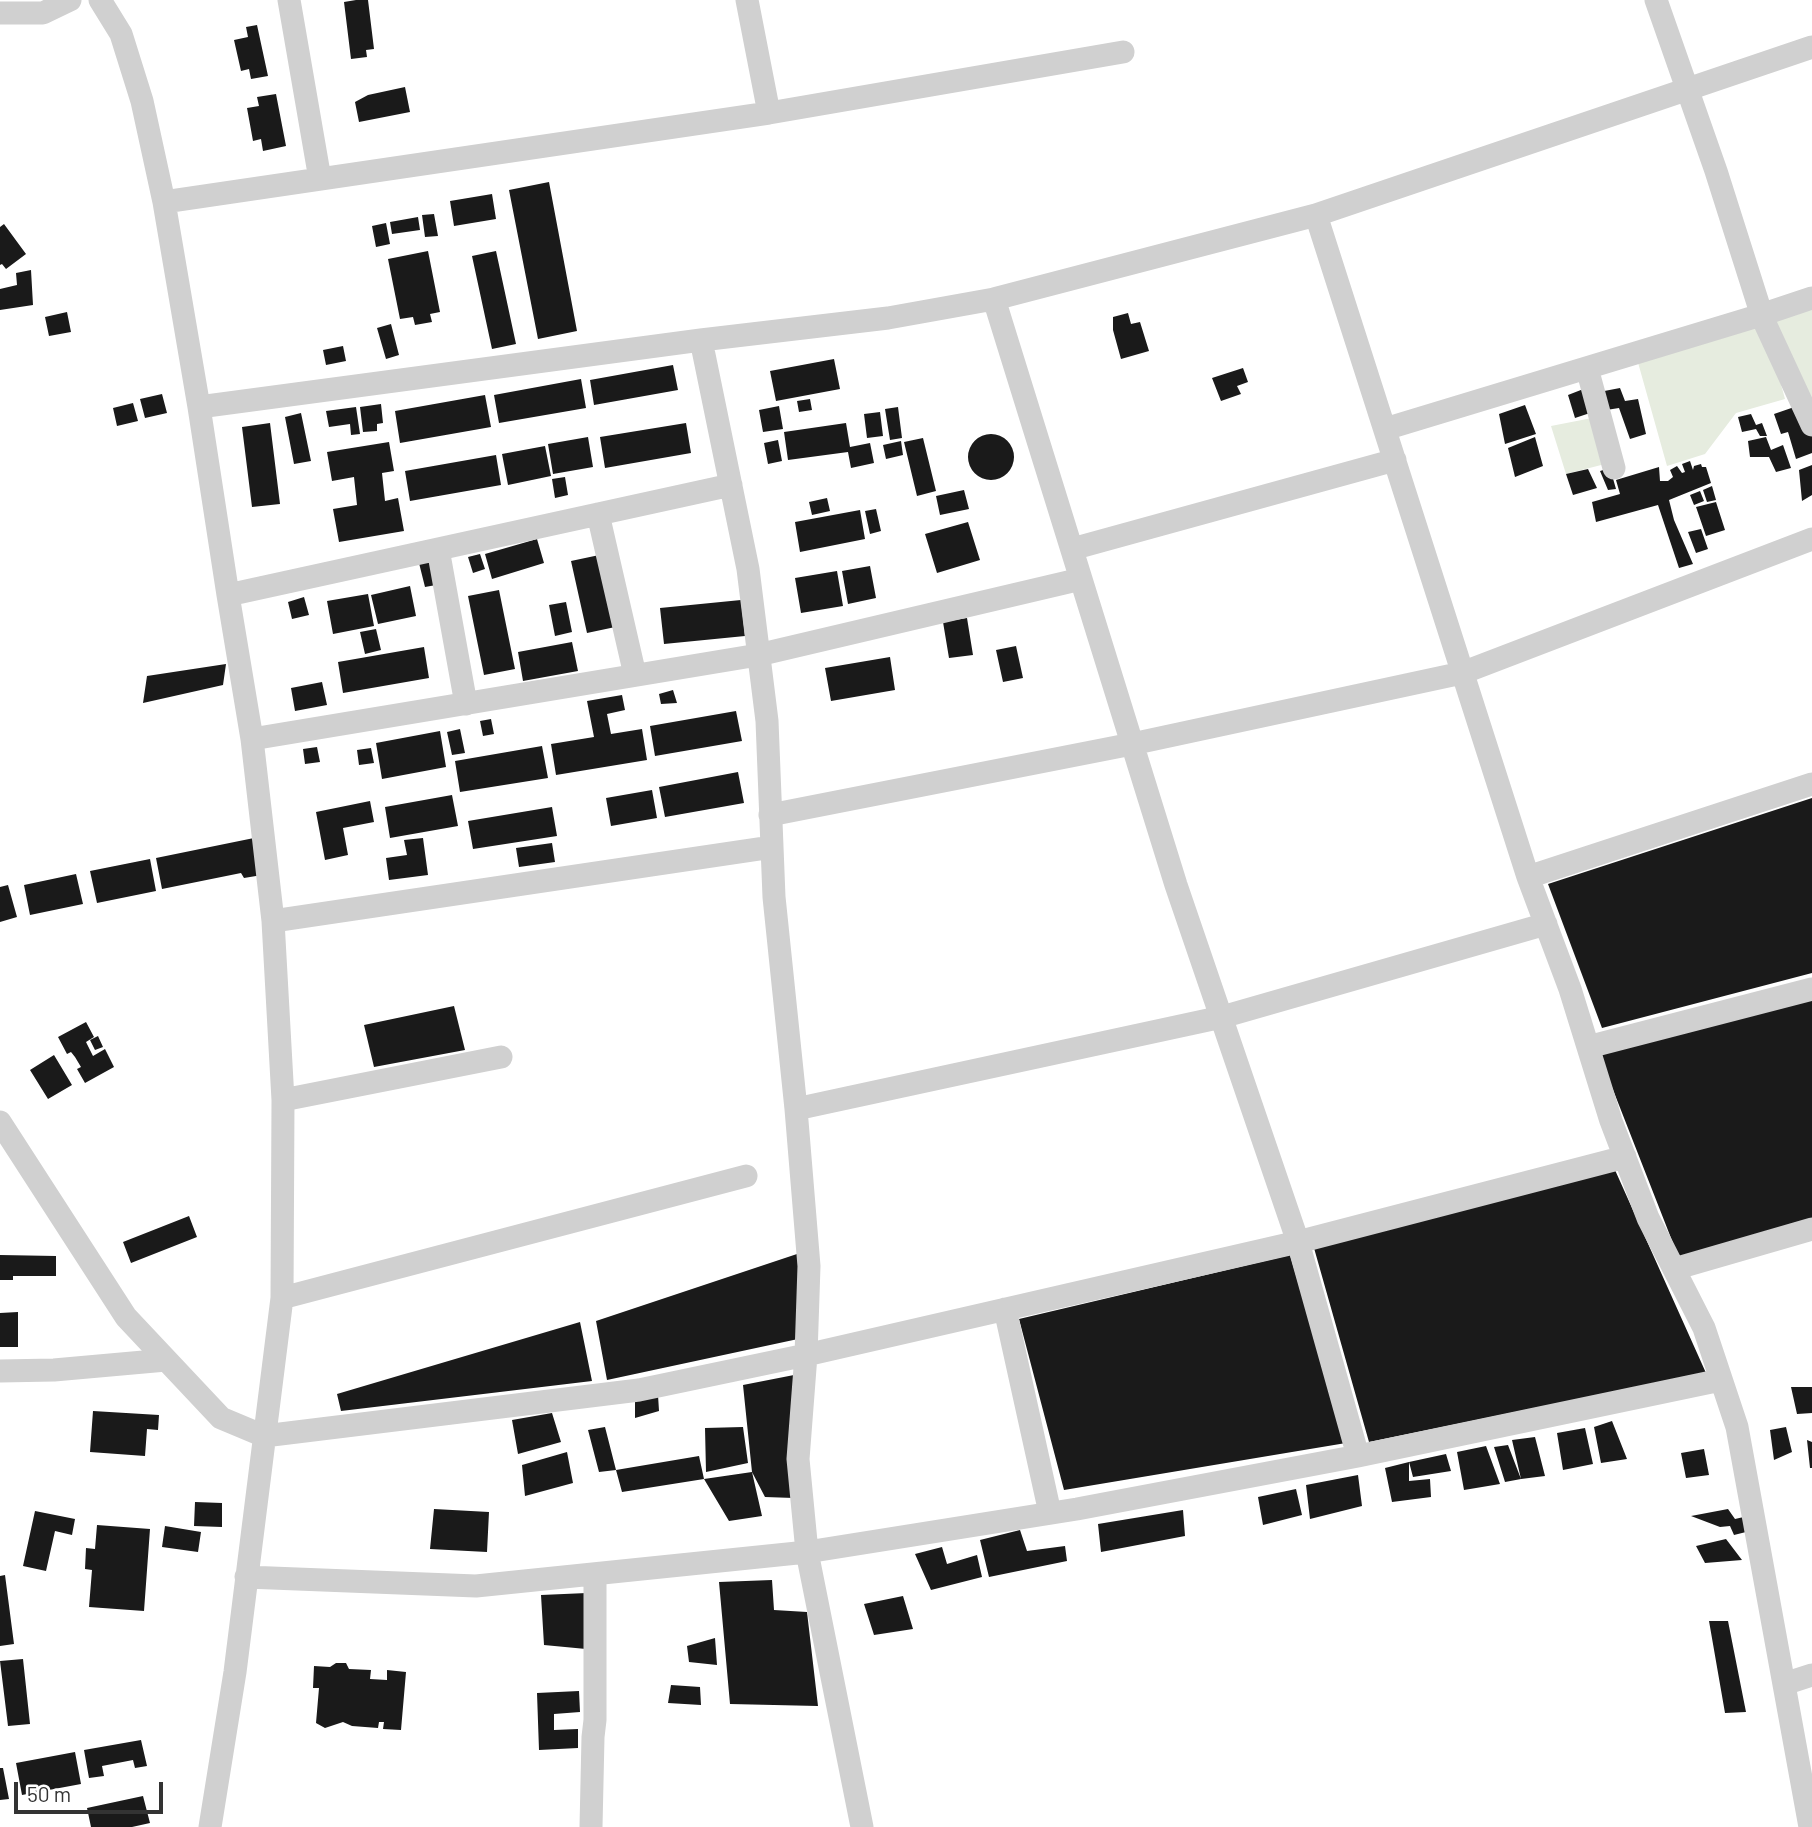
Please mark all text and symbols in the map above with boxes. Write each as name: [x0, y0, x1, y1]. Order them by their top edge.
scale bar: [18, 1768, 166, 1812]
text: 50 m: [27, 1781, 71, 1806]

